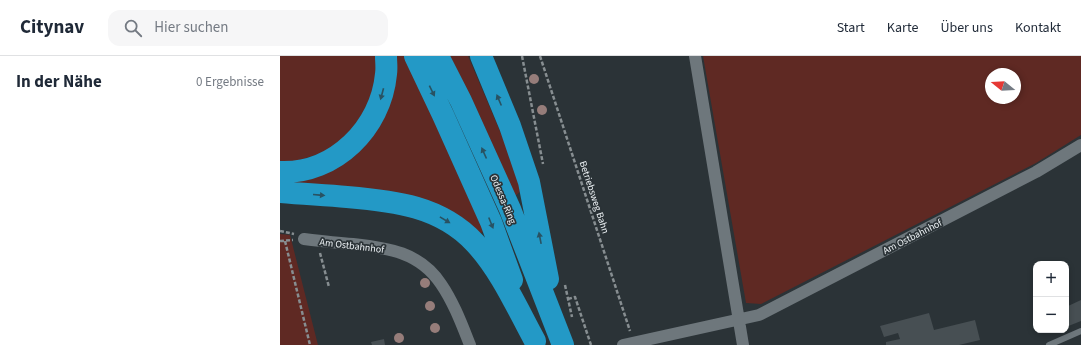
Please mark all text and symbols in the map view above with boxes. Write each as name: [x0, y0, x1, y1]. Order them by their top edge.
search box: [108, 10, 388, 46]
text: Citynav: [20, 14, 84, 41]
icon: search: [122, 17, 144, 39]
text: Hier suchen: [154, 17, 229, 38]
text: Start: [837, 18, 865, 38]
text: Karte: [887, 18, 918, 38]
text: Über uns: [940, 18, 993, 38]
text: Kontakt: [1015, 18, 1061, 38]
north arrow: [985, 68, 1021, 104]
text: In der Nähe: [16, 70, 102, 94]
text: 0 Ergebnisse: [196, 73, 264, 91]
one-way arrow: [429, 85, 435, 97]
one-way arrow: [378, 88, 384, 101]
one-way arrow: [496, 94, 502, 106]
one-way arrow: [481, 147, 487, 159]
street label: Betriebsweg Bahn: [576, 159, 612, 235]
street label: Odessa-Ring: [486, 173, 520, 226]
one-way arrow: [313, 191, 325, 198]
street label: Am Ostbahnhof: [880, 215, 945, 258]
one-way arrow: [439, 216, 451, 223]
one-way arrow: [488, 217, 494, 229]
one-way arrow: [536, 232, 542, 244]
street label: Am Ostbahnhof: [319, 235, 386, 257]
map controls: [1033, 261, 1069, 333]
button: +: [1033, 261, 1069, 297]
button: −: [1033, 297, 1069, 333]

